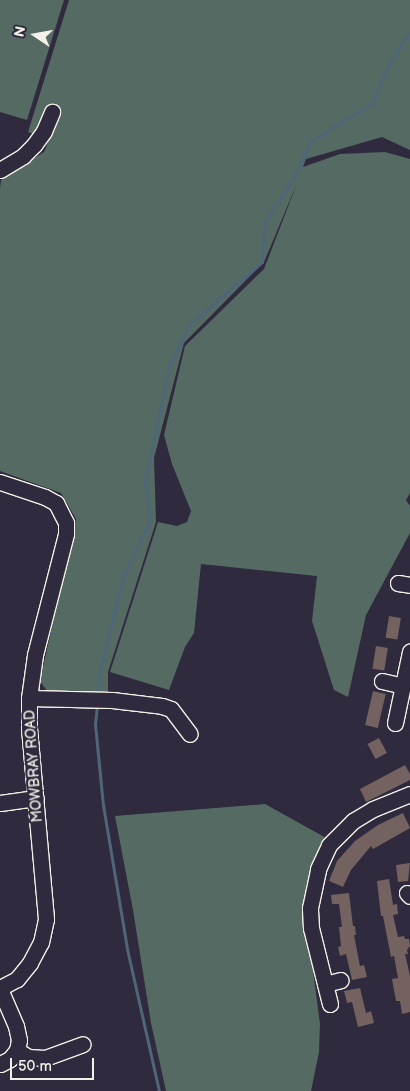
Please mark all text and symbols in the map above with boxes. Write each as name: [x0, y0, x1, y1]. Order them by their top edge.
north arrow: [10, 10, 60, 60]
text: N: [10, 25, 29, 39]
street label: MOWBRAY ROAD: [22, 709, 46, 823]
scale bar: [12, 1048, 96, 1080]
text: 50 m: [18, 1057, 52, 1076]

